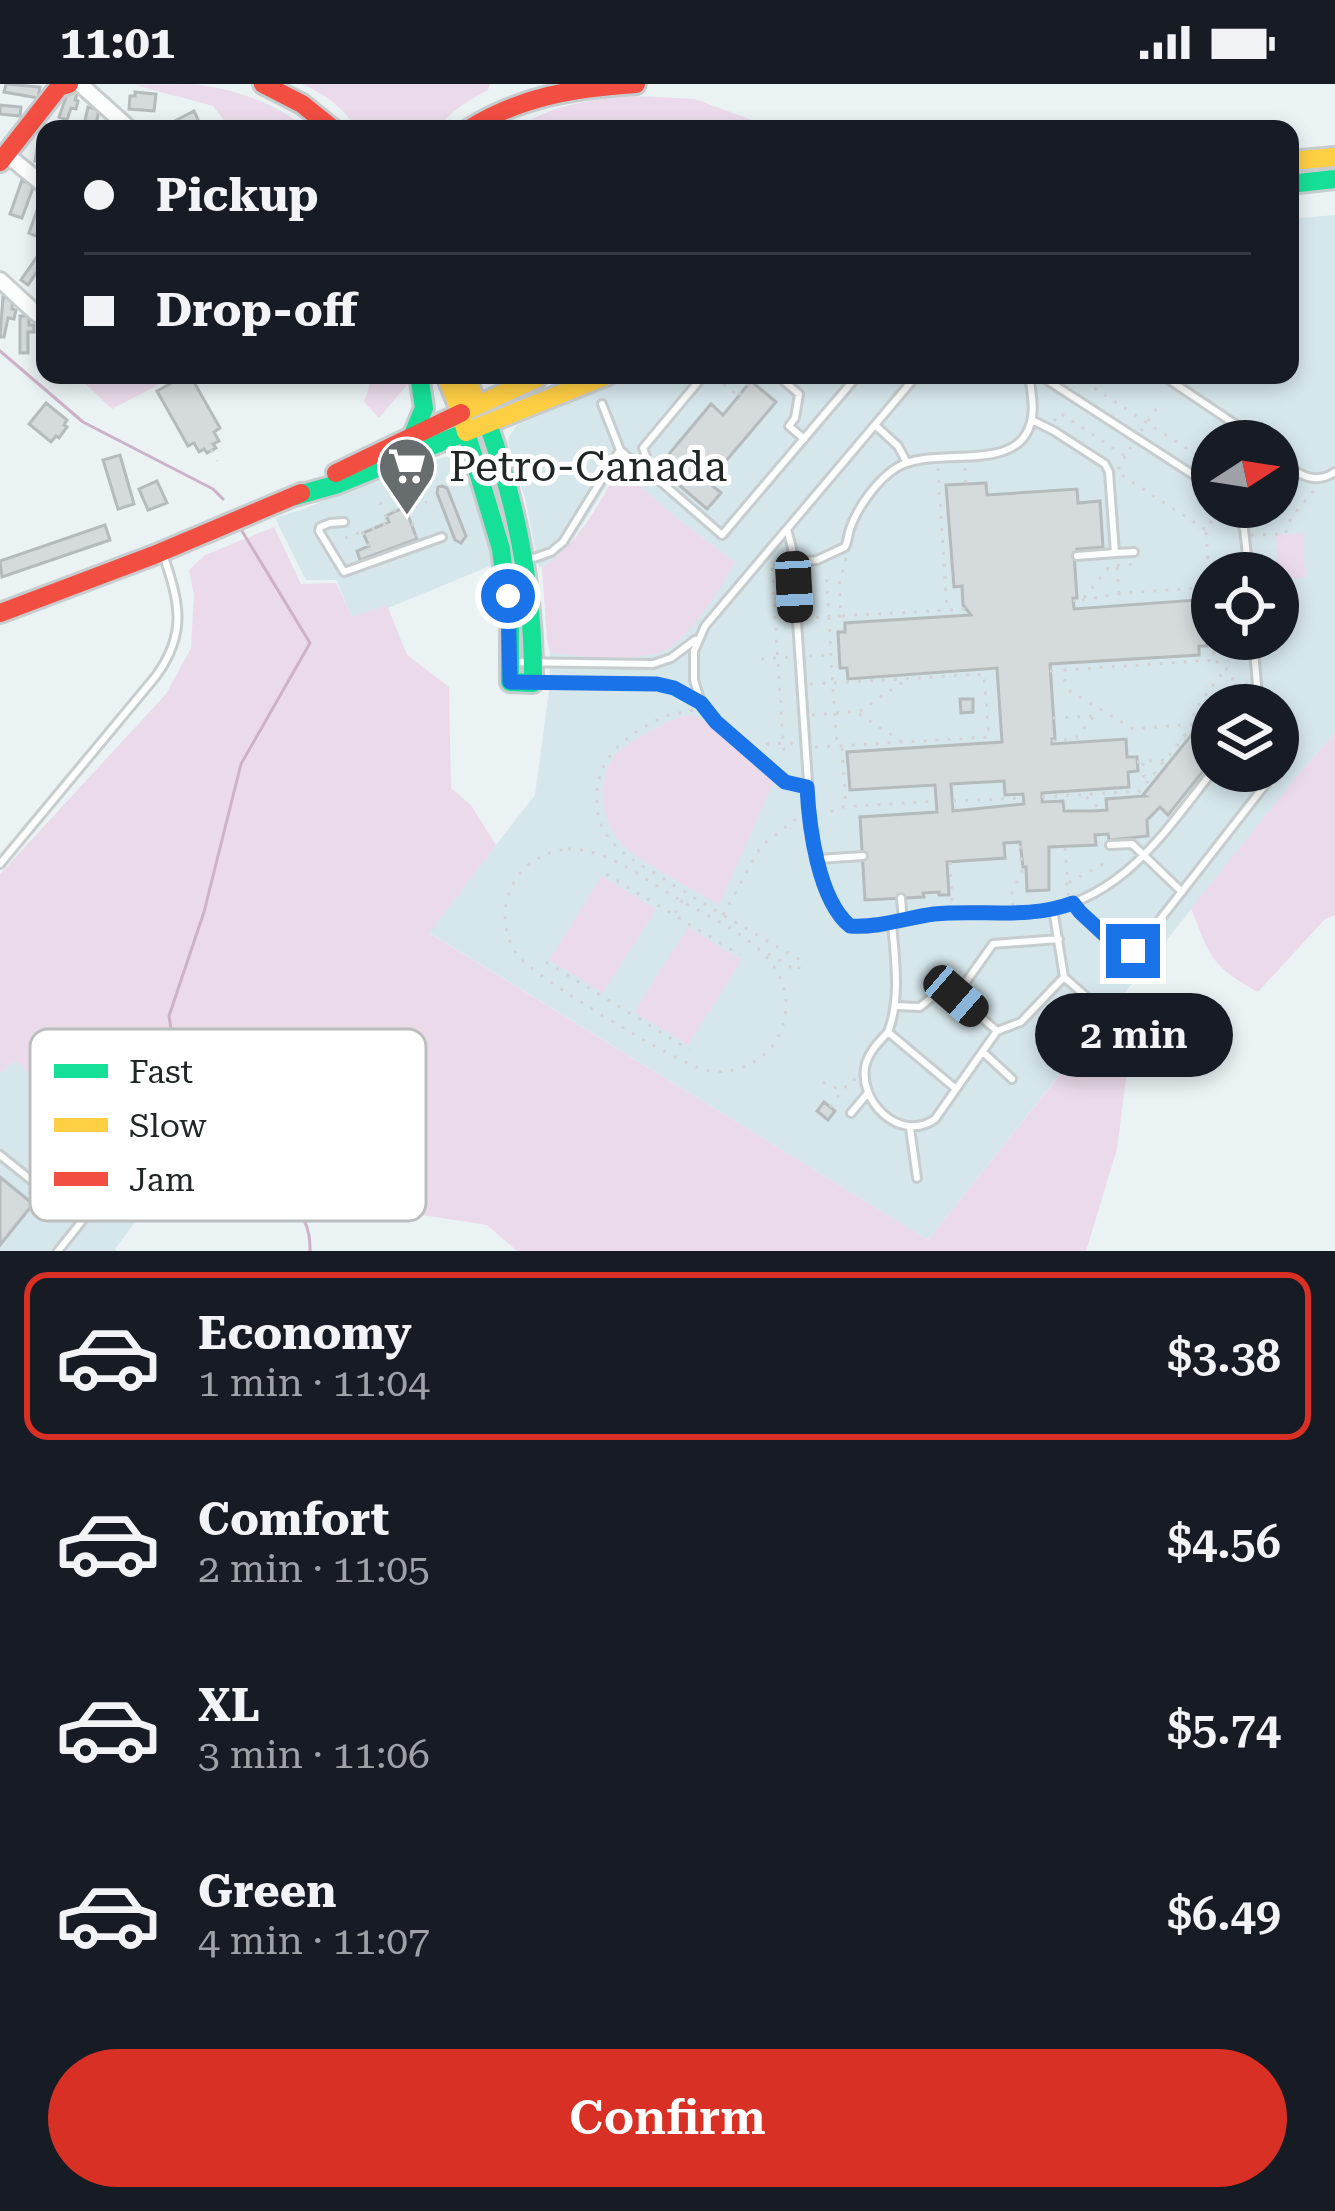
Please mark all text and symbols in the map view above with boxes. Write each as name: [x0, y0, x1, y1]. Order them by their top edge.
text: 11:01: [60, 16, 175, 69]
text: Pickup: [156, 169, 319, 222]
text: Drop-off: [156, 284, 357, 337]
north arrow: [1191, 420, 1299, 528]
map controls: [1191, 420, 1299, 792]
supermarket icon: Petro-Canada: [376, 435, 438, 517]
place label: Petro-Canada: [449, 442, 727, 491]
car: [774, 550, 814, 624]
button: locate: [1191, 552, 1299, 660]
route start: [481, 569, 535, 623]
button: layers: [1191, 684, 1299, 792]
route end: [1106, 924, 1160, 978]
car: [917, 959, 995, 1033]
callout: 2 min: [1034, 993, 1232, 1077]
text: 2 min: [1080, 1012, 1188, 1058]
legend: [30, 1029, 426, 1221]
text: Fast: [129, 1052, 193, 1091]
text: Slow: [129, 1106, 207, 1145]
text: Jam: [129, 1160, 195, 1199]
icon: car: [54, 1302, 162, 1410]
text: Economy: [198, 1307, 412, 1360]
text: $3.38: [1167, 1330, 1281, 1383]
text: 1 min · 11:04: [198, 1360, 430, 1406]
icon: car: [54, 1488, 162, 1596]
text: Comfort: [198, 1493, 389, 1546]
text: $4.56: [1167, 1516, 1281, 1569]
text: 2 min · 11:05: [198, 1546, 430, 1592]
icon: car: [54, 1674, 162, 1782]
text: XL: [198, 1679, 260, 1732]
text: $5.74: [1167, 1702, 1281, 1755]
text: 3 min · 11:06: [198, 1732, 430, 1778]
icon: car: [54, 1860, 162, 1968]
text: Green: [198, 1865, 336, 1918]
text: $6.49: [1167, 1888, 1281, 1941]
text: 4 min · 11:07: [198, 1918, 430, 1964]
button: Confirm: [48, 2049, 1287, 2187]

